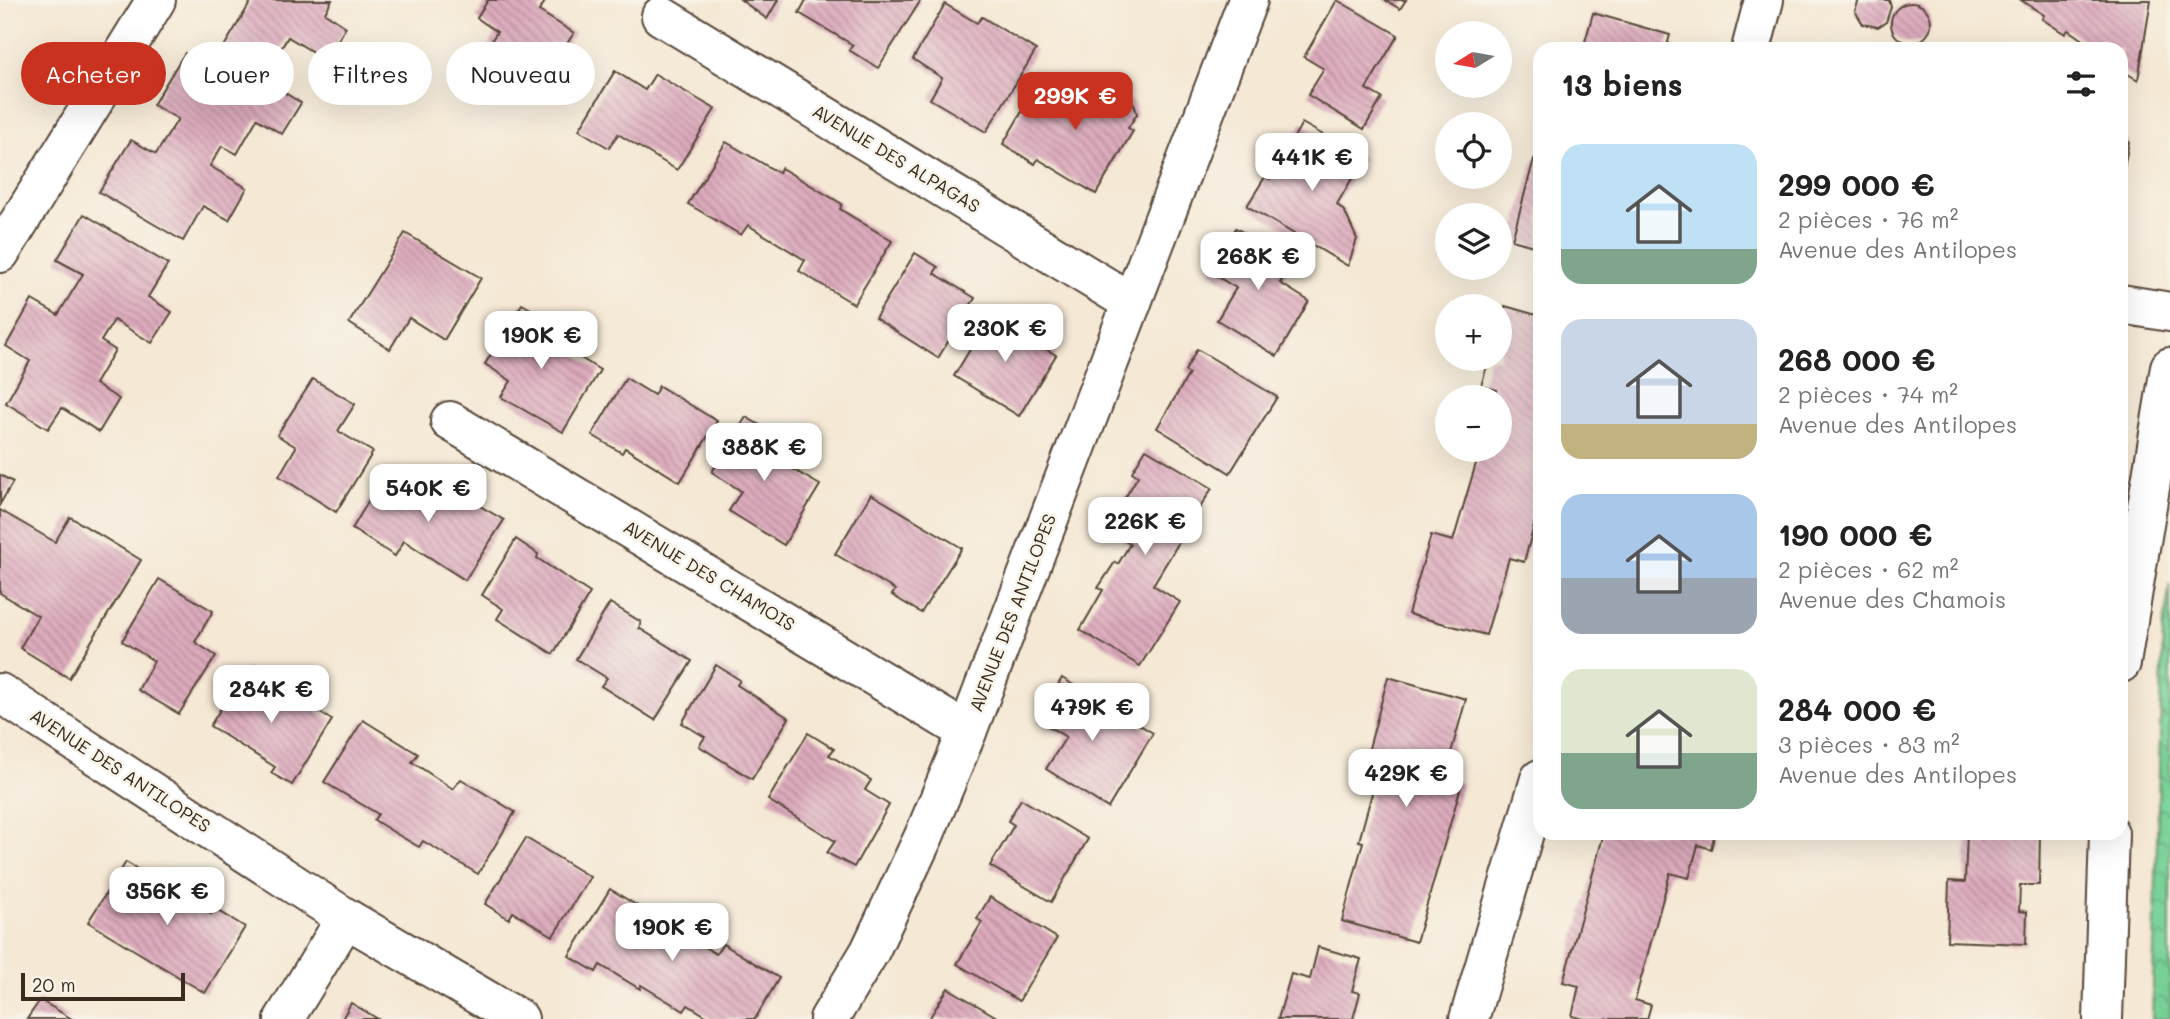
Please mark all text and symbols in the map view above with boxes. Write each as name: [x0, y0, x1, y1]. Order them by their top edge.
north arrow: [1435, 21, 1512, 98]
map controls: [1435, 21, 1512, 462]
chip: Acheter: [21, 42, 166, 105]
chip: Louer: [180, 42, 294, 105]
chip: Filtres: [308, 42, 432, 105]
chip: Nouveau: [446, 42, 595, 105]
text: 13 biens: [1561, 64, 1683, 104]
icon: filters: [2062, 65, 2100, 103]
pin: 299K €: [1018, 72, 1132, 132]
text: 299K €: [1034, 80, 1116, 110]
street label: AVENUE DES ALPAGAS: [808, 99, 985, 218]
button: locate: [1435, 112, 1512, 189]
pin: 441K €: [1255, 134, 1369, 193]
text: 441K €: [1271, 141, 1353, 171]
text: 299 000 €: [1778, 164, 1935, 204]
icon: home: [1617, 172, 1701, 256]
button: layers: [1435, 203, 1512, 280]
text: 2 pièces · 76 m²: [1778, 204, 1958, 234]
pin: 268K €: [1201, 232, 1315, 292]
text: Avenue des Antilopes: [1778, 234, 2017, 264]
text: 268K €: [1216, 240, 1300, 270]
button: +: [1435, 294, 1512, 371]
pin: 230K €: [948, 304, 1062, 364]
pin: 190K €: [484, 312, 598, 371]
text: 230K €: [963, 312, 1047, 342]
text: 190K €: [501, 319, 581, 349]
text: 268 000 €: [1778, 339, 1935, 379]
icon: home: [1617, 347, 1701, 431]
text: 2 pièces · 74 m²: [1778, 379, 1958, 409]
button: −: [1435, 385, 1512, 462]
text: Avenue des Antilopes: [1778, 409, 2017, 439]
pin: 388K €: [707, 424, 821, 483]
text: 388K €: [722, 431, 806, 461]
pin: 540K €: [371, 464, 485, 524]
text: 540K €: [386, 472, 470, 502]
pin: 226K €: [1088, 498, 1202, 557]
text: 226K €: [1104, 505, 1186, 535]
street label: AVENUE DES ANTILOPES: [963, 510, 1061, 715]
street label: AVENUE DES CHAMOIS: [619, 514, 800, 636]
text: 190 000 €: [1778, 514, 1932, 554]
icon: home: [1617, 522, 1701, 606]
text: 2 pièces · 62 m²: [1778, 554, 1958, 584]
text: Avenue des Chamois: [1778, 584, 2006, 614]
pin: 284K €: [214, 666, 328, 725]
text: 284K €: [229, 673, 313, 703]
pin: 479K €: [1035, 684, 1149, 743]
text: 284 000 €: [1778, 689, 1936, 729]
text: 479K €: [1050, 691, 1134, 721]
icon: home: [1617, 697, 1701, 781]
street label: AVENUE DES ANTILOPES: [26, 703, 215, 838]
text: 3 pièces · 83 m²: [1778, 729, 1960, 759]
pin: 429K €: [1349, 750, 1463, 809]
text: 429K €: [1364, 757, 1448, 787]
text: Avenue des Antilopes: [1778, 759, 2017, 789]
pin: 356K €: [110, 867, 224, 927]
text: 356K €: [125, 875, 209, 905]
pin: 190K €: [615, 904, 729, 963]
text: 190K €: [632, 911, 712, 941]
scale bar: [21, 970, 186, 1002]
text: 20 m: [32, 972, 76, 997]

